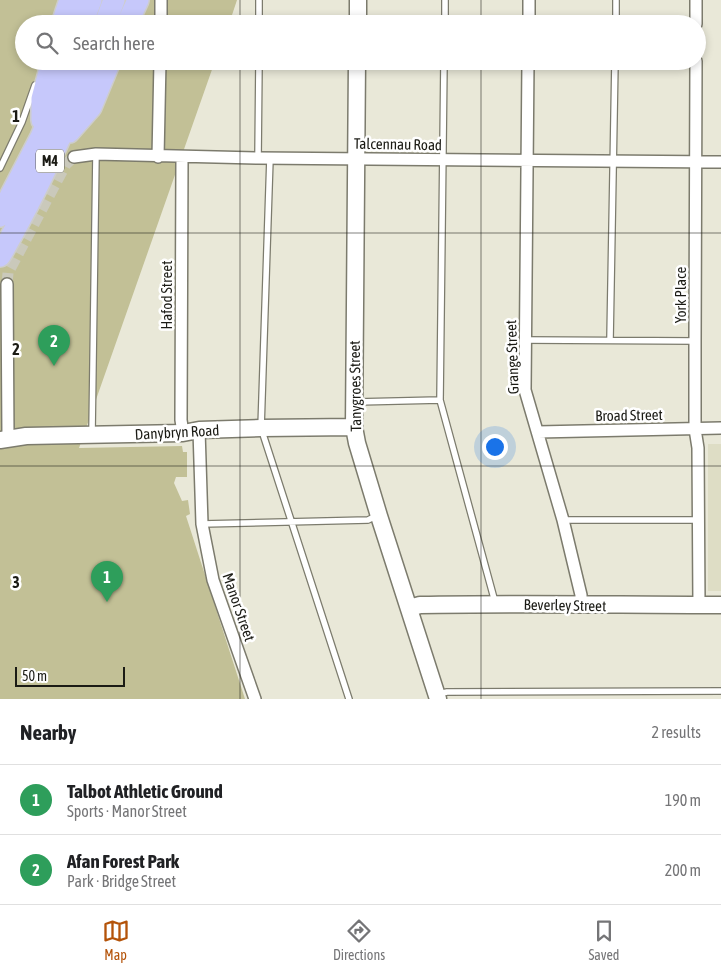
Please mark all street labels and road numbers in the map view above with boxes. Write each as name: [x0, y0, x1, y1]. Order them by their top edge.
street label: Talcennau Road: [354, 135, 442, 153]
road number: M4: [36, 150, 64, 172]
street label: Hafod Street: [158, 261, 175, 329]
street label: York Place: [672, 267, 689, 323]
street label: Grange Street: [502, 320, 522, 394]
street label: Tanygroes Street: [346, 340, 364, 432]
street label: Broad Street: [595, 406, 663, 424]
street label: Danybryn Road: [134, 421, 220, 443]
street label: Manor Street: [219, 571, 259, 643]
street label: Beverley Street: [524, 596, 606, 614]

